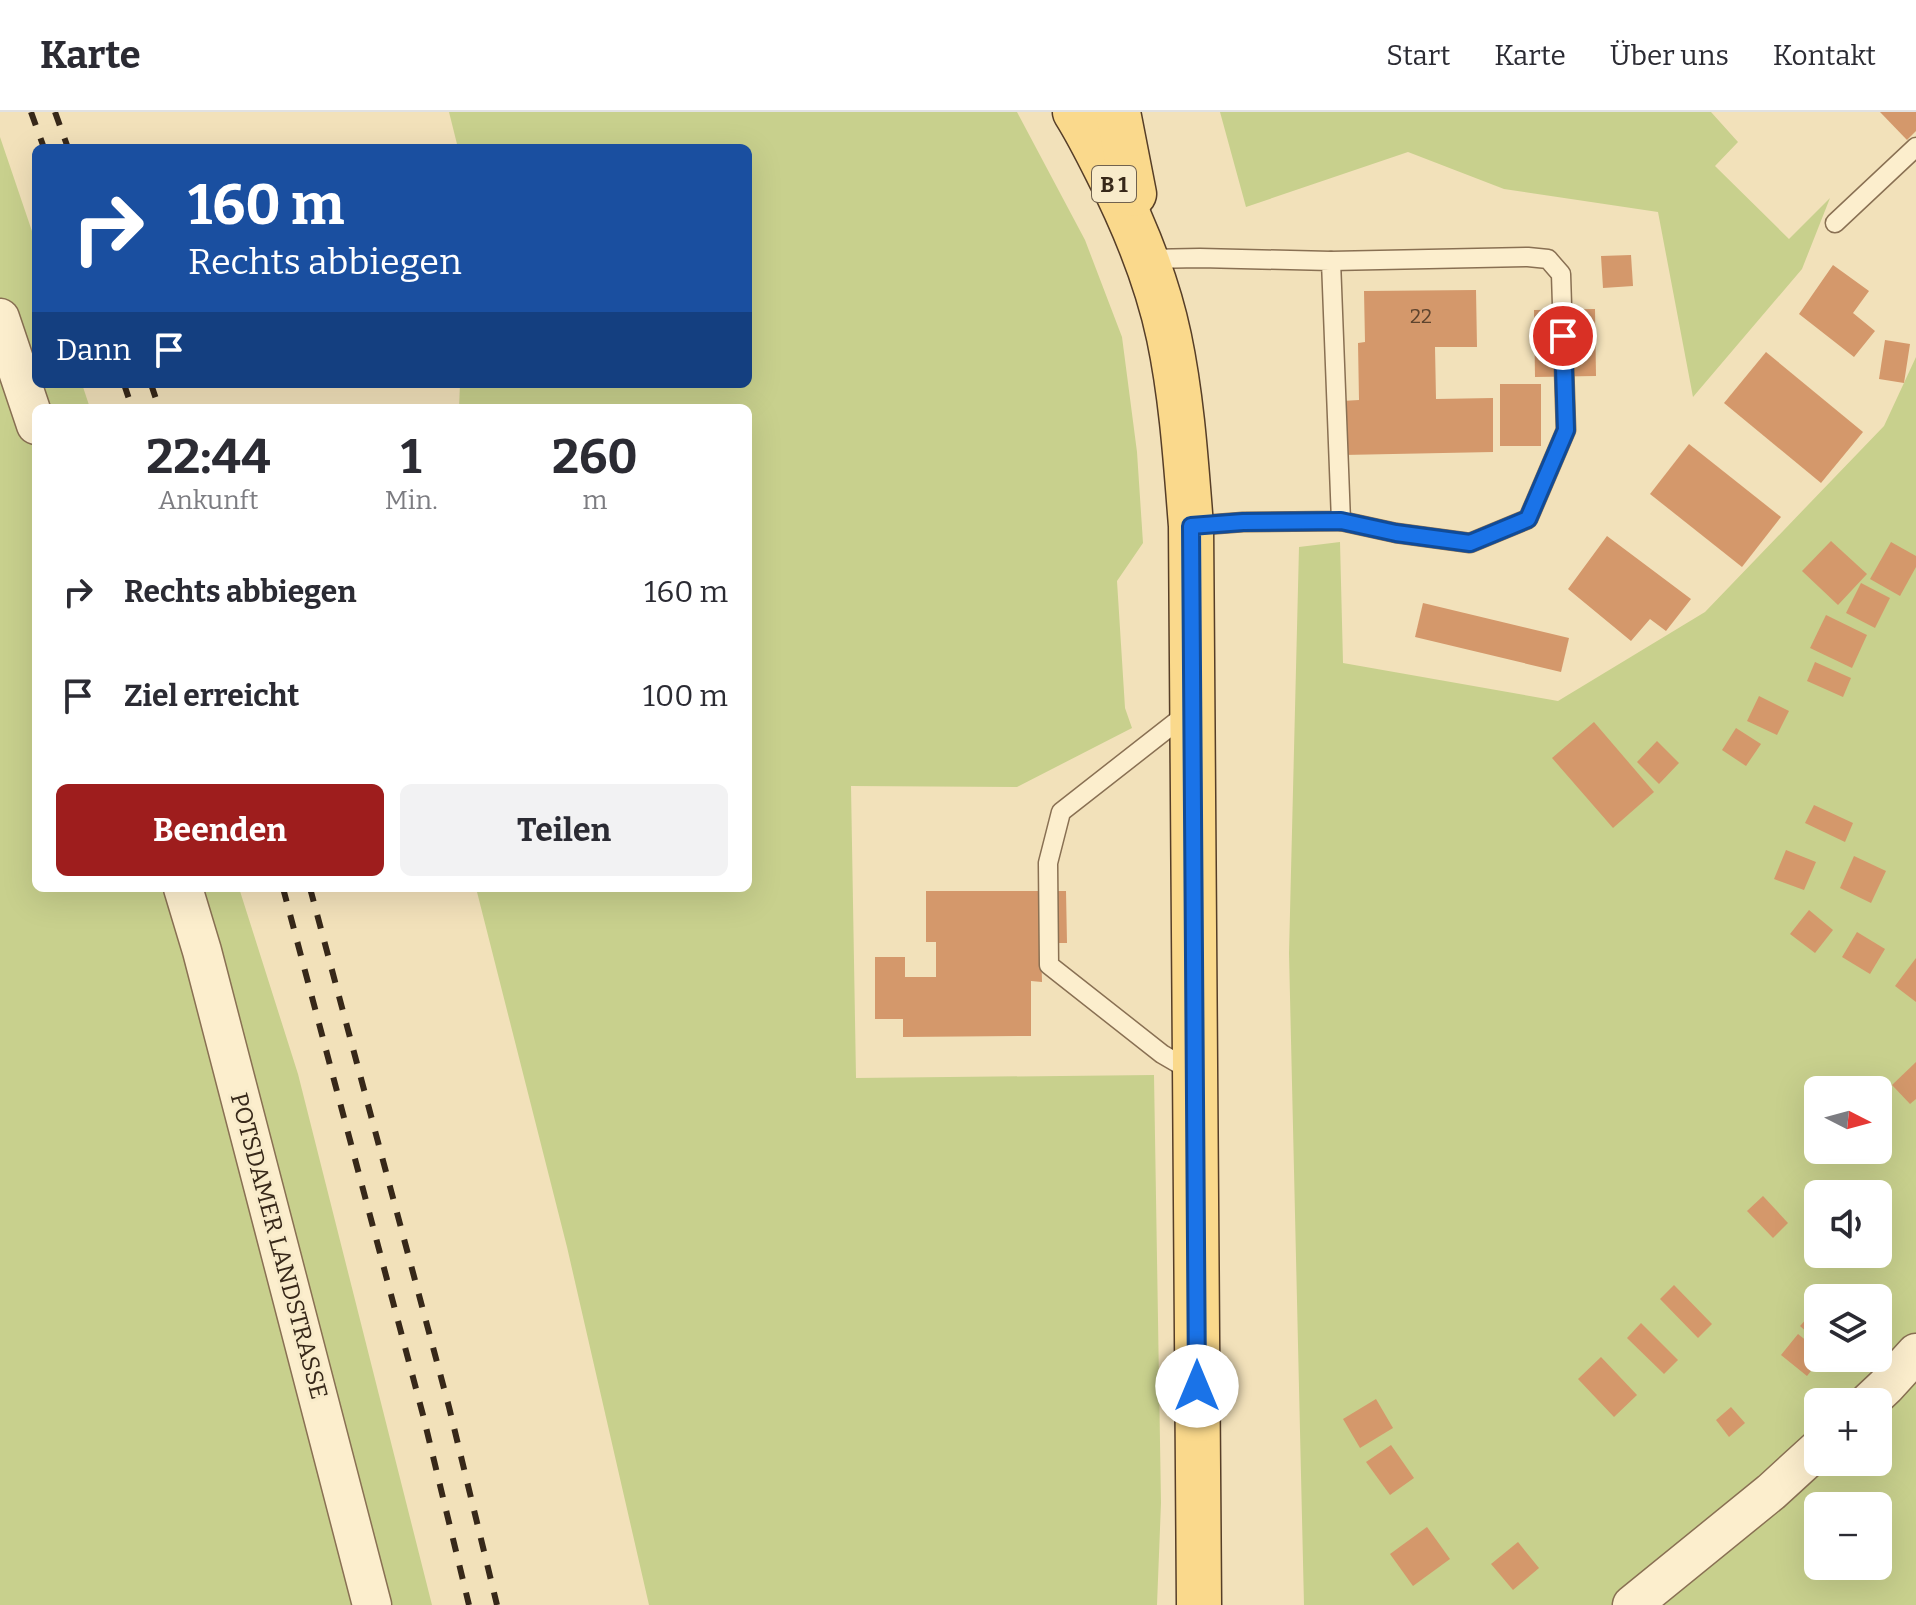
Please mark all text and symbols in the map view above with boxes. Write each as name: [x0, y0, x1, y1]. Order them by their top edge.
text: Karte: [40, 32, 141, 78]
text: Start: [1386, 39, 1450, 72]
text: Karte: [1494, 39, 1566, 72]
text: Über uns: [1610, 39, 1729, 72]
text: Kontakt: [1773, 39, 1876, 72]
road number: B 1: [1092, 166, 1136, 202]
text: 160 m: [188, 172, 344, 239]
icon: right: [56, 176, 160, 280]
text: Rechts abbiegen: [188, 240, 462, 284]
pin: [1529, 302, 1597, 370]
house number: 22: [1410, 304, 1432, 328]
icon: arrive: [1541, 314, 1585, 358]
icon: arrive: [147, 328, 191, 372]
text: Dann: [56, 332, 131, 368]
text: 22:44: [146, 428, 270, 486]
text: 1: [401, 428, 422, 486]
text: 260: [552, 428, 638, 486]
text: Ankunft: [158, 485, 258, 516]
text: Min.: [385, 485, 438, 516]
text: m: [582, 485, 607, 516]
icon: right: [56, 570, 100, 614]
text: Rechts abbiegen: [124, 574, 357, 610]
text: 160 m: [644, 574, 728, 610]
icon: arrive: [56, 674, 100, 718]
text: Ziel erreicht: [124, 678, 299, 714]
text: 100 m: [643, 678, 728, 714]
button: Beenden: [56, 784, 384, 876]
button: Teilen: [400, 784, 728, 876]
north arrow: [1804, 1076, 1892, 1164]
map controls: [1804, 1076, 1892, 1580]
street label: POTSDAMER LANDSTRASSE: [225, 1090, 333, 1402]
button: sound: [1804, 1180, 1892, 1268]
button: layers: [1804, 1284, 1892, 1372]
position arrow: [1155, 1344, 1239, 1428]
button: +: [1804, 1388, 1892, 1476]
button: −: [1804, 1492, 1892, 1580]

